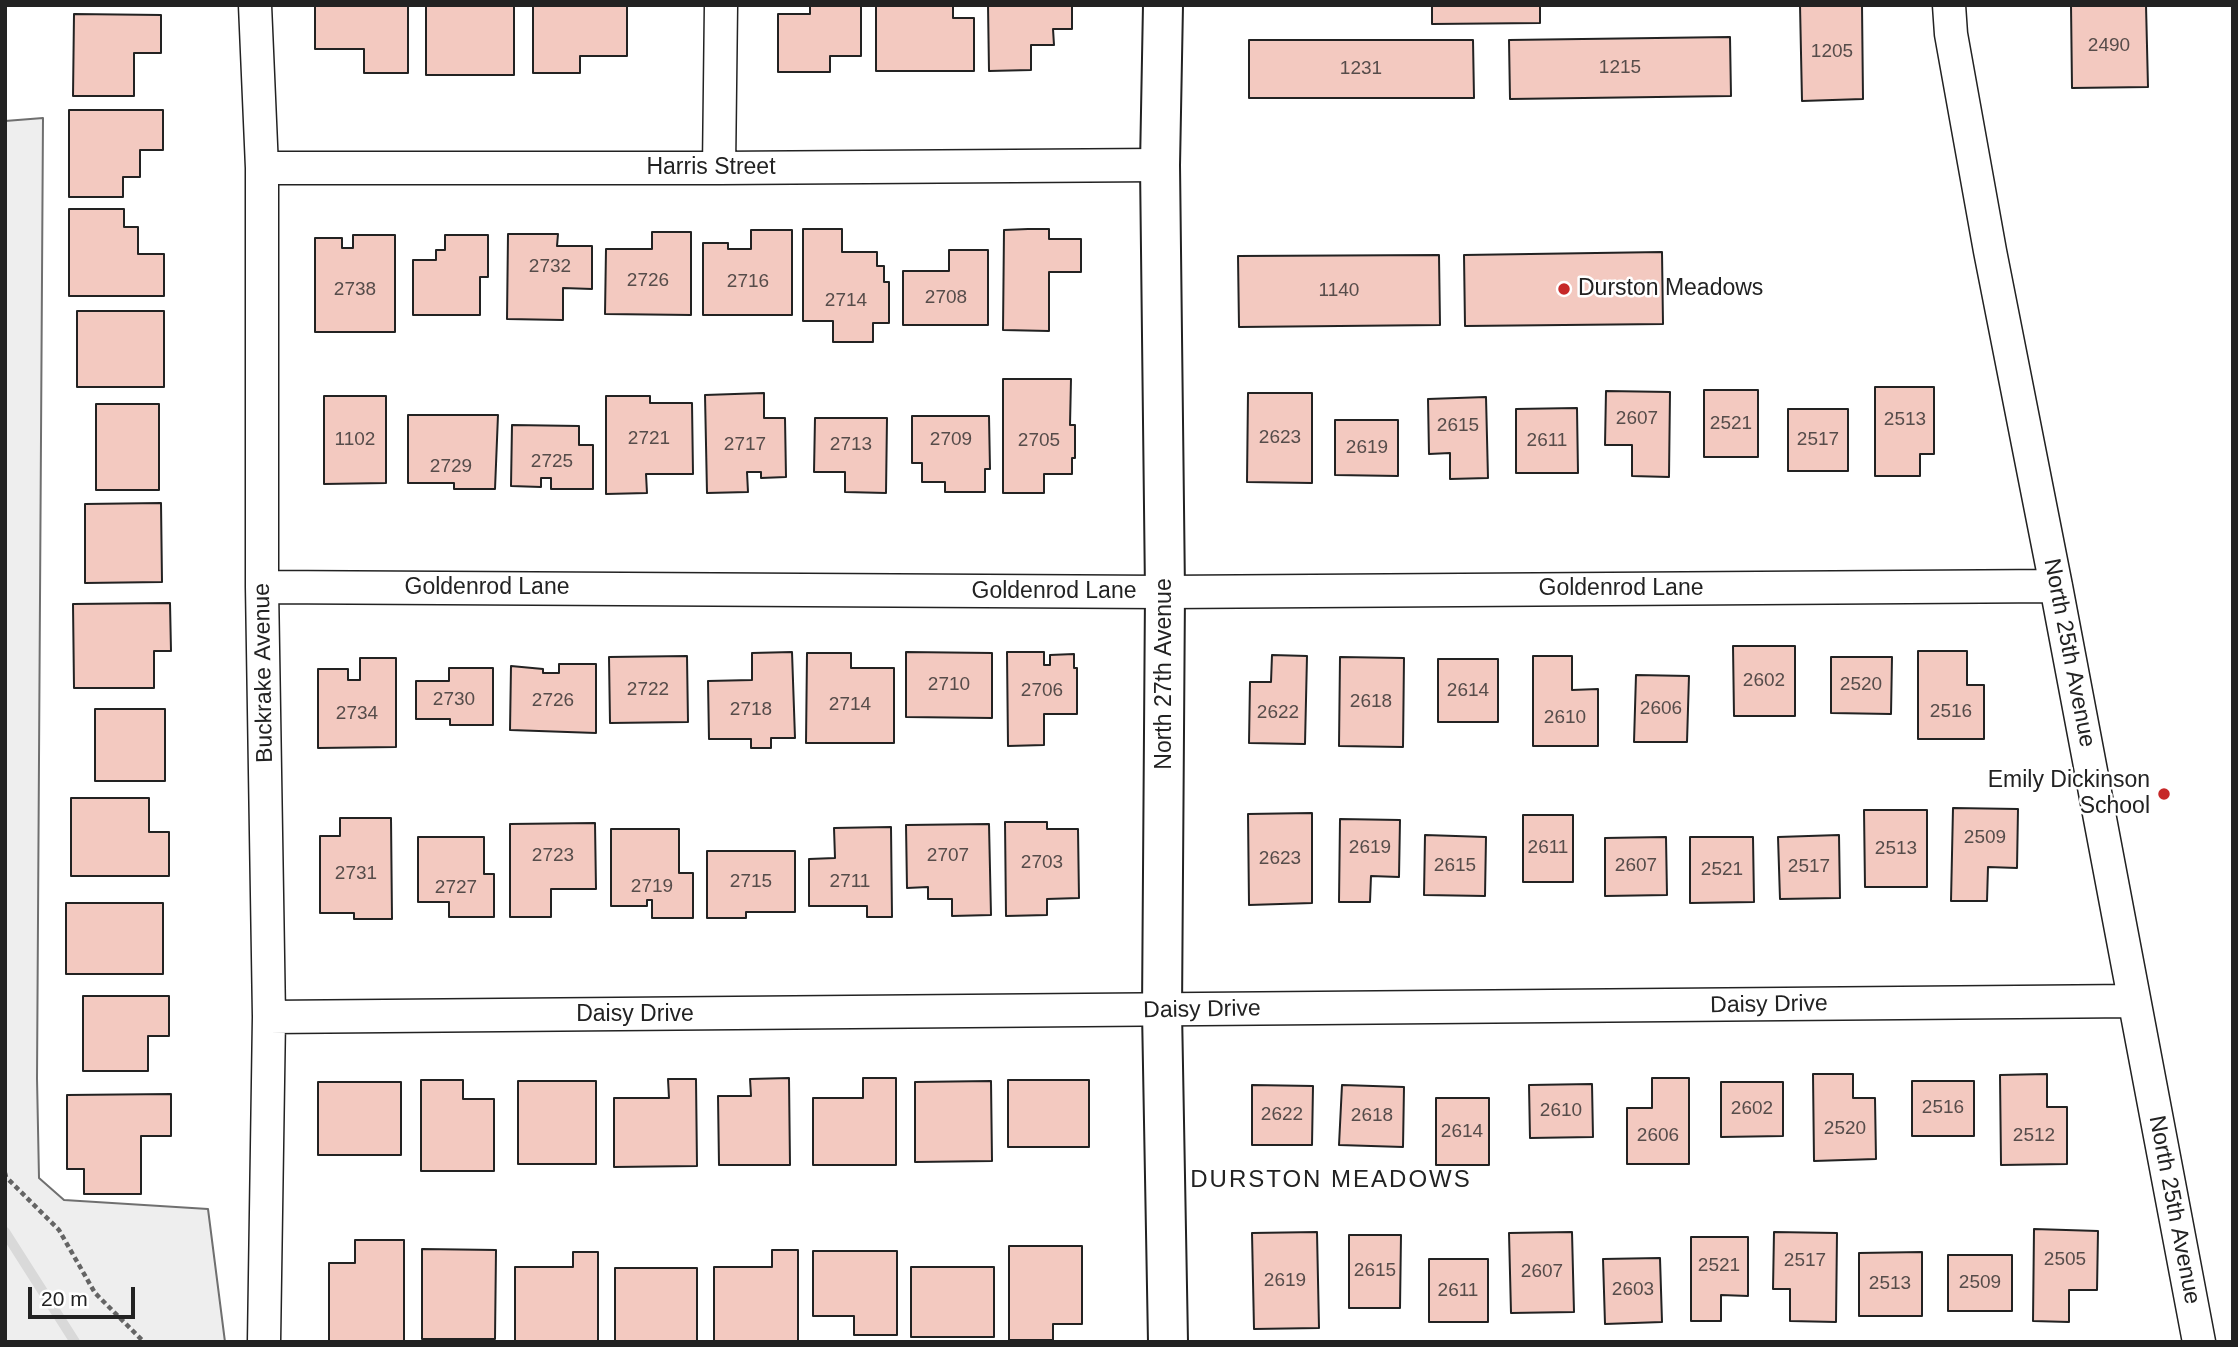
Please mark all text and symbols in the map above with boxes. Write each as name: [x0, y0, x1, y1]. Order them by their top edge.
house number: 2490: [2088, 35, 2130, 57]
house number: 1205: [1811, 41, 1853, 63]
house number: 1215: [1599, 57, 1641, 79]
house number: 1231: [1340, 58, 1382, 80]
street label: Harris Street: [646, 154, 776, 182]
house number: 2732: [529, 256, 571, 278]
house number: 2726: [627, 270, 669, 292]
house number: 2716: [727, 271, 769, 293]
place label: Durston Meadows: [1578, 275, 1763, 303]
house number: 2738: [334, 279, 376, 301]
house number: 1140: [1319, 280, 1359, 302]
marker: Durston Meadows: [1556, 281, 1572, 297]
house number: 2708: [925, 287, 967, 309]
house number: 2714: [825, 290, 867, 312]
house number: 2607: [1616, 408, 1658, 430]
house number: 2513: [1884, 409, 1926, 431]
house number: 2521: [1710, 413, 1752, 435]
house number: 2615: [1437, 415, 1479, 437]
house number: 2623: [1259, 427, 1301, 449]
house number: 2721: [628, 428, 670, 450]
house number: 1102: [335, 429, 375, 451]
house number: 2709: [930, 429, 972, 451]
house number: 2517: [1797, 429, 1839, 451]
house number: 2705: [1018, 430, 1060, 452]
house number: 2611: [1527, 430, 1567, 452]
house number: 2717: [724, 434, 766, 456]
house number: 2713: [830, 434, 872, 456]
house number: 2619: [1346, 437, 1388, 459]
house number: 2725: [531, 451, 573, 473]
house number: 2729: [430, 456, 472, 478]
street label: North 25th Avenue: [2037, 556, 2101, 750]
street label: Goldenrod Lane: [405, 574, 569, 602]
street label: Goldenrod Lane: [1539, 575, 1703, 603]
street label: Goldenrod Lane: [972, 578, 1136, 606]
street label: North 27th Avenue: [1151, 578, 1179, 770]
street label: Buckrake Avenue: [249, 583, 279, 763]
house number: 2602: [1743, 670, 1785, 692]
house number: 2710: [928, 674, 970, 696]
house number: 2520: [1840, 674, 1882, 696]
house number: 2722: [627, 679, 669, 701]
house number: 2706: [1021, 680, 1063, 702]
house number: 2614: [1447, 680, 1489, 702]
house number: 2730: [433, 689, 475, 711]
house number: 2726: [532, 690, 574, 712]
house number: 2618: [1350, 691, 1392, 713]
house number: 2714: [829, 694, 871, 716]
house number: 2606: [1640, 698, 1682, 720]
house number: 2718: [730, 699, 772, 721]
house number: 2516: [1930, 701, 1972, 723]
house number: 2622: [1257, 702, 1299, 724]
house number: 2734: [336, 703, 378, 725]
house number: 2610: [1544, 707, 1586, 729]
place label: Emily Dickinson School: [1988, 767, 2150, 821]
marker: Emily Dickinson School: [2156, 786, 2172, 802]
house number: 2509: [1964, 827, 2006, 849]
house number: 2619: [1349, 837, 1391, 859]
house number: 2611: [1528, 837, 1568, 859]
house number: 2513: [1875, 838, 1917, 860]
house number: 2723: [532, 845, 574, 867]
house number: 2707: [927, 845, 969, 867]
house number: 2623: [1259, 848, 1301, 870]
house number: 2703: [1021, 852, 1063, 874]
house number: 2615: [1434, 855, 1476, 877]
house number: 2607: [1615, 855, 1657, 877]
house number: 2517: [1788, 856, 1830, 878]
house number: 2521: [1701, 859, 1743, 881]
house number: 2731: [335, 863, 377, 885]
house number: 2715: [730, 871, 772, 893]
house number: 2711: [830, 871, 870, 893]
house number: 2719: [631, 876, 673, 898]
house number: 2727: [435, 877, 477, 899]
street label: Daisy Drive: [1710, 990, 1828, 1020]
street label: Daisy Drive: [1143, 995, 1261, 1025]
street label: Daisy Drive: [576, 1001, 694, 1029]
house number: 2516: [1922, 1097, 1964, 1119]
house number: 2602: [1731, 1098, 1773, 1120]
house number: 2610: [1540, 1100, 1582, 1122]
house number: 2622: [1261, 1104, 1303, 1126]
house number: 2618: [1351, 1105, 1393, 1127]
street label: North 25th Avenue: [2142, 1113, 2206, 1307]
house number: 2520: [1824, 1118, 1866, 1140]
house number: 2614: [1441, 1121, 1483, 1143]
house number: 2606: [1637, 1125, 1679, 1147]
house number: 2512: [2013, 1125, 2055, 1147]
district label: DURSTON MEADOWS: [1192, 1166, 1470, 1194]
house number: 2505: [2044, 1249, 2086, 1271]
house number: 2517: [1784, 1250, 1826, 1272]
house number: 2521: [1698, 1255, 1740, 1277]
house number: 2615: [1354, 1260, 1396, 1282]
house number: 2607: [1521, 1261, 1563, 1283]
house number: 2619: [1264, 1270, 1306, 1292]
house number: 2509: [1959, 1272, 2001, 1294]
house number: 2513: [1869, 1273, 1911, 1295]
scale bar: [32, 1274, 138, 1318]
house number: 2603: [1612, 1279, 1654, 1301]
house number: 2611: [1438, 1280, 1478, 1302]
text: 20 m: [41, 1287, 88, 1310]

